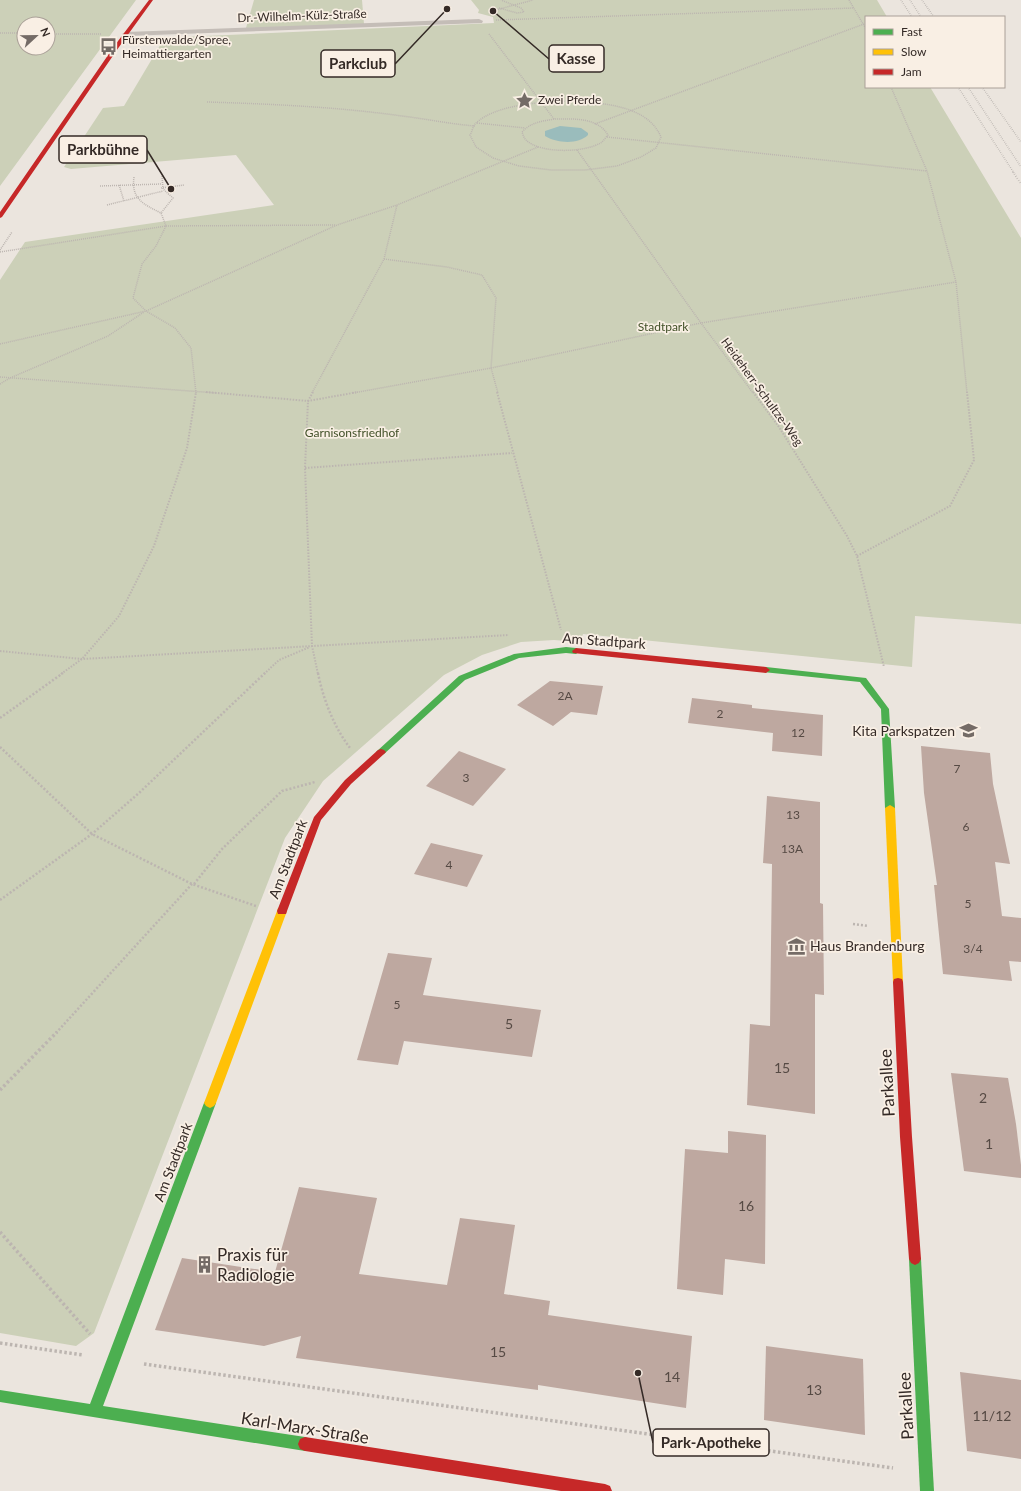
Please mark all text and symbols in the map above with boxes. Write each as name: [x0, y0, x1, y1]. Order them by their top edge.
street label: Dr.-Wilhelm-Külz-Straße: [237, 6, 367, 25]
north arrow: [16, 16, 56, 56]
legend: [865, 16, 1005, 88]
text: Fast: [901, 24, 923, 39]
text: N: [38, 26, 53, 38]
place label: Fürstenwalde/Spree, Heimattiergarten: [122, 32, 231, 61]
bus stop icon: Fürstenwalde/Spree, Heimattiergarten: [99, 37, 119, 57]
text: Slow: [901, 44, 927, 59]
callout: Kasse: [549, 45, 604, 72]
text: Kasse: [556, 49, 596, 67]
callout: Parkclub: [321, 50, 395, 77]
text: Parkclub: [329, 54, 387, 72]
text: Jam: [901, 64, 922, 79]
place icon: Zwei Pferde: [515, 90, 535, 110]
place label: Zwei Pferde: [538, 92, 601, 107]
callout: Parkbühne: [59, 136, 147, 163]
text: Parkbühne: [67, 140, 139, 158]
park label: Stadtpark: [638, 319, 689, 334]
street label: Heideherr-Schultze-Weg: [718, 335, 807, 449]
park label: Garnisonsfriedhof: [305, 425, 400, 440]
street label: Am Stadtpark: [562, 629, 647, 652]
house number: 2A: [557, 688, 573, 703]
house number: 2: [717, 706, 724, 721]
school or university icon: Kita Parkspatzen: [958, 721, 978, 741]
place label: Kita Parkspatzen: [852, 722, 955, 739]
house number: 12: [791, 725, 805, 740]
house number: 7: [954, 761, 961, 776]
house number: 3: [463, 770, 470, 785]
house number: 13: [786, 807, 800, 822]
street label: Am Stadtpark: [265, 816, 311, 901]
house number: 6: [963, 819, 970, 834]
house number: 13A: [781, 841, 804, 856]
house number: 4: [446, 857, 453, 872]
house number: 5: [965, 896, 972, 911]
museum icon: Haus Brandenburg: [787, 936, 807, 956]
place label: Haus Brandenburg: [810, 937, 924, 954]
house number: 3/4: [963, 941, 983, 956]
house number: 5: [394, 997, 401, 1012]
house number: 5: [505, 1015, 513, 1032]
street label: Parkallee: [874, 1049, 899, 1117]
house number: 15: [774, 1059, 790, 1076]
house number: 2: [979, 1089, 987, 1106]
street label: Am Stadtpark: [150, 1119, 196, 1204]
house number: 1: [985, 1135, 993, 1152]
house number: 16: [738, 1197, 754, 1214]
place label: Praxis für Radiologie: [217, 1244, 295, 1285]
building icon: Praxis für Radiologie: [194, 1255, 214, 1275]
house number: 15: [490, 1343, 506, 1360]
house number: 14: [664, 1368, 680, 1385]
street label: Parkallee: [893, 1372, 918, 1440]
house number: 13: [806, 1381, 822, 1398]
street label: Karl-Marx-Straße: [240, 1407, 371, 1448]
house number: 11/12: [973, 1407, 1011, 1424]
callout: Park-Apotheke: [653, 1429, 769, 1456]
text: Park-Apotheke: [661, 1433, 761, 1451]

